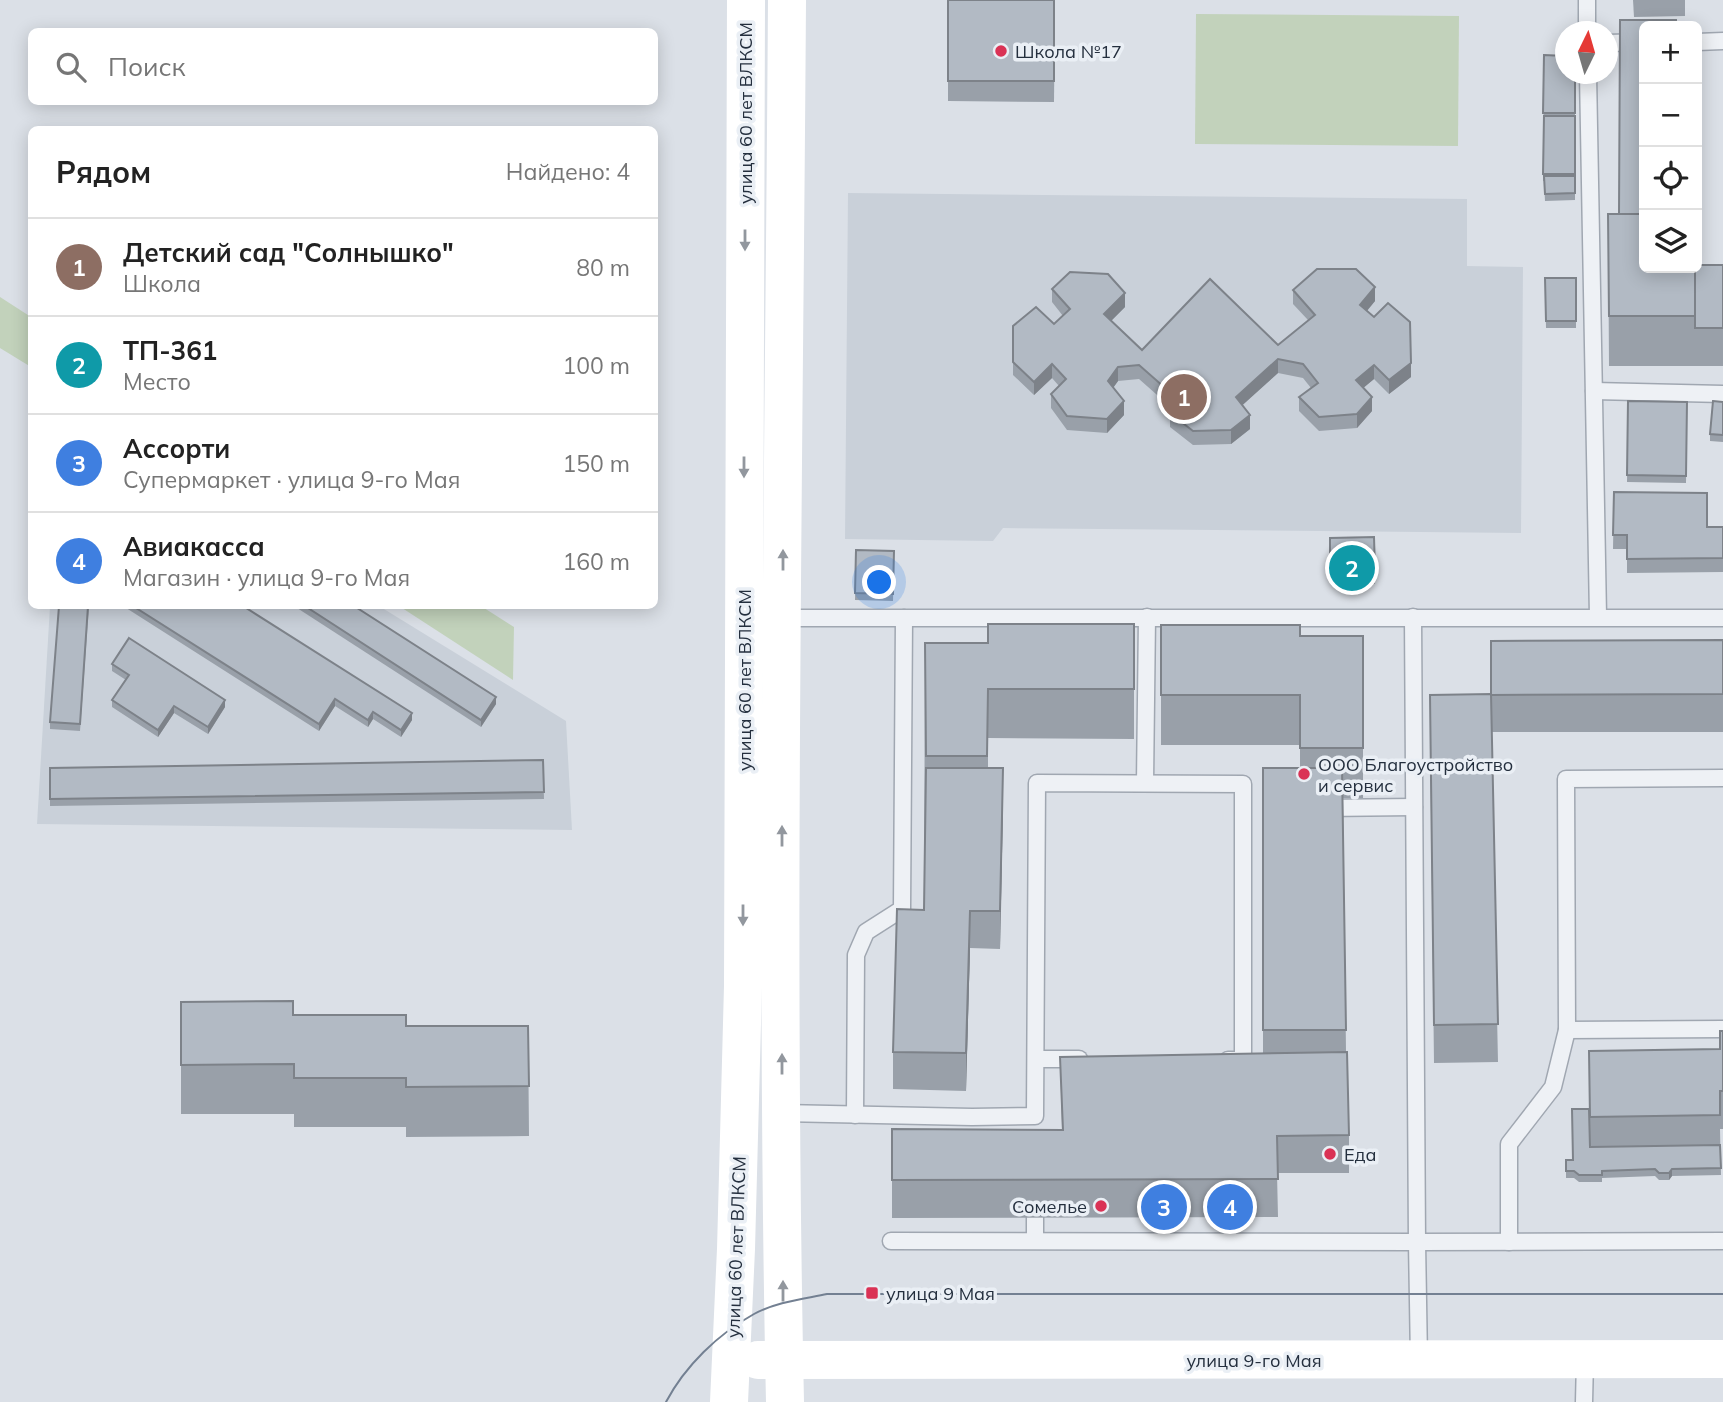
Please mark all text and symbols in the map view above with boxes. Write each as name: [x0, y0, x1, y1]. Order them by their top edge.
north arrow: [1555, 21, 1618, 84]
map controls: [1639, 21, 1702, 273]
button: +: [1639, 21, 1702, 84]
street label: улица 60 лет ВЛКСМ: [734, 22, 757, 204]
search box: [28, 28, 658, 105]
place label: Школа №17: [1015, 40, 1122, 63]
marker: Школа №17: [993, 43, 1009, 59]
icon: search: [52, 48, 90, 86]
text: Поиск: [108, 50, 186, 83]
button: −: [1639, 84, 1702, 147]
button: locate: [1639, 147, 1702, 210]
text: Рядом: [56, 153, 151, 191]
text: Найдено: 4: [506, 157, 630, 186]
button: layers: [1639, 210, 1702, 273]
one-way arrow: [739, 229, 751, 251]
text: Детский сад "Солнышко": [123, 236, 454, 269]
text: 1: [72, 253, 86, 282]
text: 80 m: [576, 253, 630, 282]
text: Школа: [123, 269, 201, 298]
text: ТП-361: [123, 334, 217, 367]
text: 2: [72, 351, 86, 380]
text: 100 m: [562, 351, 630, 380]
text: Место: [123, 367, 191, 396]
pin: 1: [1161, 371, 1207, 423]
text: Ассорти: [123, 432, 230, 465]
text: 3: [72, 449, 86, 478]
text: 150 m: [562, 449, 630, 478]
one-way arrow: [738, 456, 750, 478]
text: Супермаркет · улица 9-го Мая: [123, 465, 460, 494]
text: Авиакасса: [123, 530, 265, 563]
pin: 2: [1329, 542, 1375, 594]
text: 4: [72, 547, 86, 576]
text: 160 m: [562, 547, 630, 576]
one-way arrow: [777, 549, 789, 571]
text: Магазин · улица 9-го Мая: [123, 563, 410, 592]
your location: [862, 565, 896, 599]
street label: улица 60 лет ВЛКСМ: [733, 589, 756, 771]
place label: ООО Благоустройство и сервис: [1318, 753, 1513, 797]
marker: ООО Благоустройство и сервис: [1296, 766, 1312, 782]
one-way arrow: [776, 825, 788, 847]
one-way arrow: [737, 904, 749, 926]
one-way arrow: [776, 1053, 788, 1075]
place label: Еда: [1344, 1143, 1377, 1166]
marker: Еда: [1322, 1146, 1338, 1162]
street label: улица 60 лет ВЛКСМ: [721, 1156, 751, 1338]
pin: 3: [1141, 1181, 1187, 1233]
pin: 4: [1207, 1181, 1253, 1233]
place label: Сомелье: [1012, 1195, 1087, 1218]
marker: Сомелье: [1093, 1198, 1109, 1214]
one-way arrow: [777, 1280, 789, 1302]
place label: улица 9 Мая: [886, 1282, 995, 1305]
marker: улица 9 Мая: [864, 1285, 880, 1301]
street label: улица 9-го Мая: [1186, 1349, 1322, 1372]

